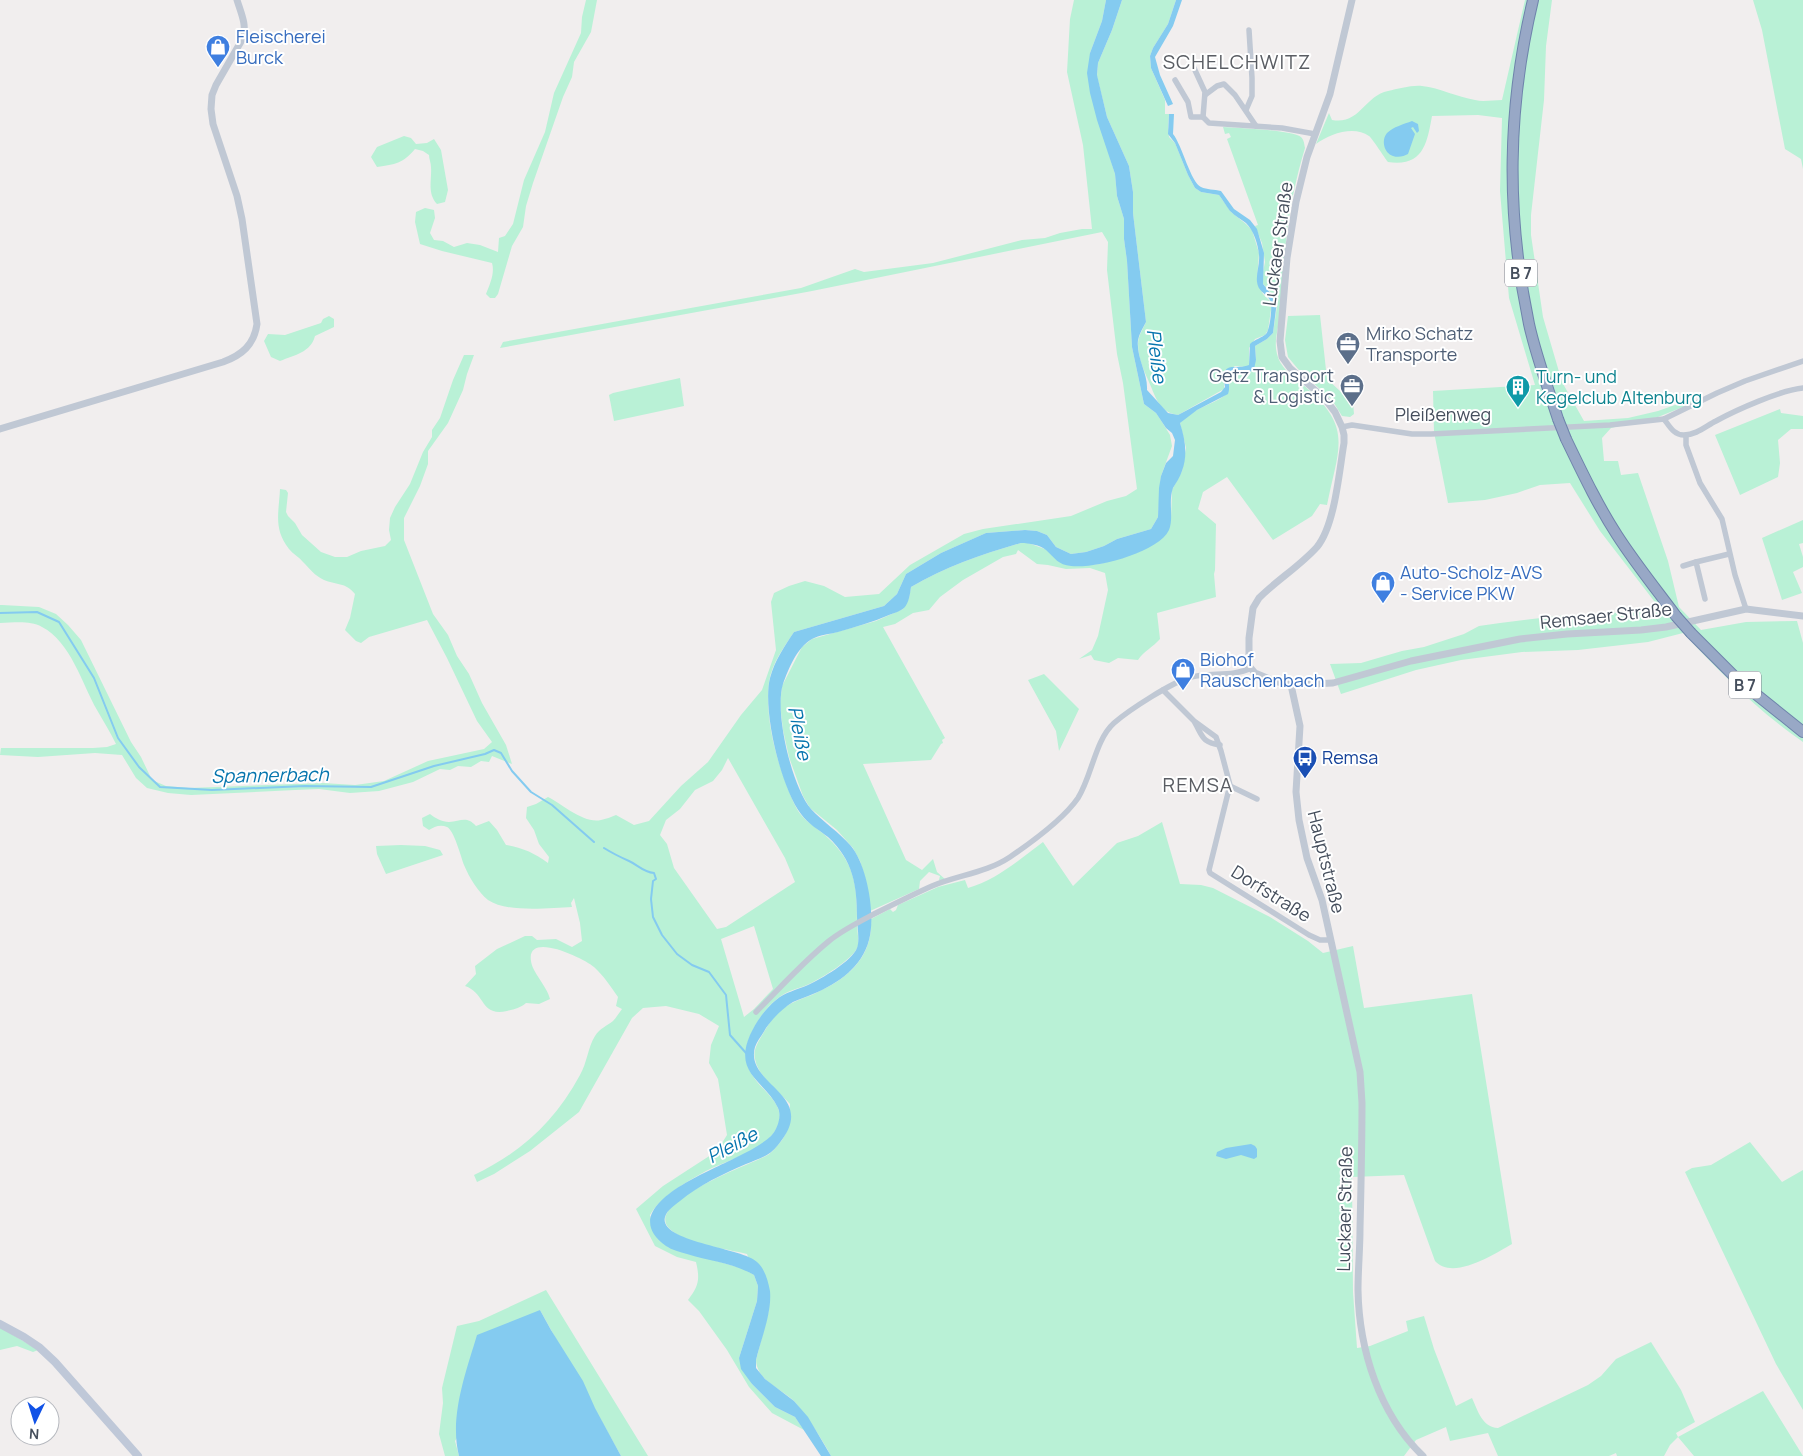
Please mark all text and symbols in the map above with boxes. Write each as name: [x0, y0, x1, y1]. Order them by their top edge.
place label: Fleischerei Burck: [236, 24, 326, 69]
shop icon: Fleischerei Burck: [205, 34, 231, 68]
district label: SCHELCHWITZ: [1163, 48, 1311, 75]
street label: Luckaer Straße: [1256, 180, 1298, 307]
road number: B 7: [1505, 260, 1537, 286]
place label: Mirko Schatz Transporte: [1366, 321, 1473, 366]
water label: Pleiße: [1141, 328, 1173, 386]
office icon: Mirko Schatz Transporte: [1335, 331, 1361, 365]
place label: Getz Transport & Logistic: [1209, 363, 1334, 408]
place label: Turn- und Kegelclub Altenburg: [1536, 364, 1702, 409]
office icon: Getz Transport & Logistic: [1339, 373, 1365, 407]
building icon: Turn- und Kegelclub Altenburg: [1505, 374, 1531, 408]
street label: Pleißenweg: [1395, 402, 1491, 426]
place label: Auto-Scholz-AVS - Service PKW: [1400, 560, 1542, 605]
shop icon: Auto-Scholz-AVS - Service PKW: [1370, 570, 1396, 604]
street label: Remsaer Straße: [1539, 596, 1673, 634]
place label: Biohof Rauschenbach: [1200, 647, 1324, 692]
shop icon: Biohof Rauschenbach: [1170, 657, 1196, 691]
road number: B 7: [1729, 672, 1761, 698]
water label: Pleiße: [782, 704, 818, 764]
bus stop icon: Remsa: [1292, 745, 1318, 779]
place label: Remsa: [1322, 745, 1378, 769]
water label: Spannerbach: [211, 761, 330, 789]
district label: REMSA: [1163, 771, 1233, 798]
street label: Hauptstraße: [1303, 808, 1351, 916]
street label: Dorfstraße: [1227, 859, 1316, 927]
water label: Pleiße: [702, 1120, 764, 1169]
street label: Luckaer Straße: [1331, 1146, 1357, 1272]
north arrow: [10, 1396, 60, 1446]
text: N: [28, 1425, 40, 1444]

